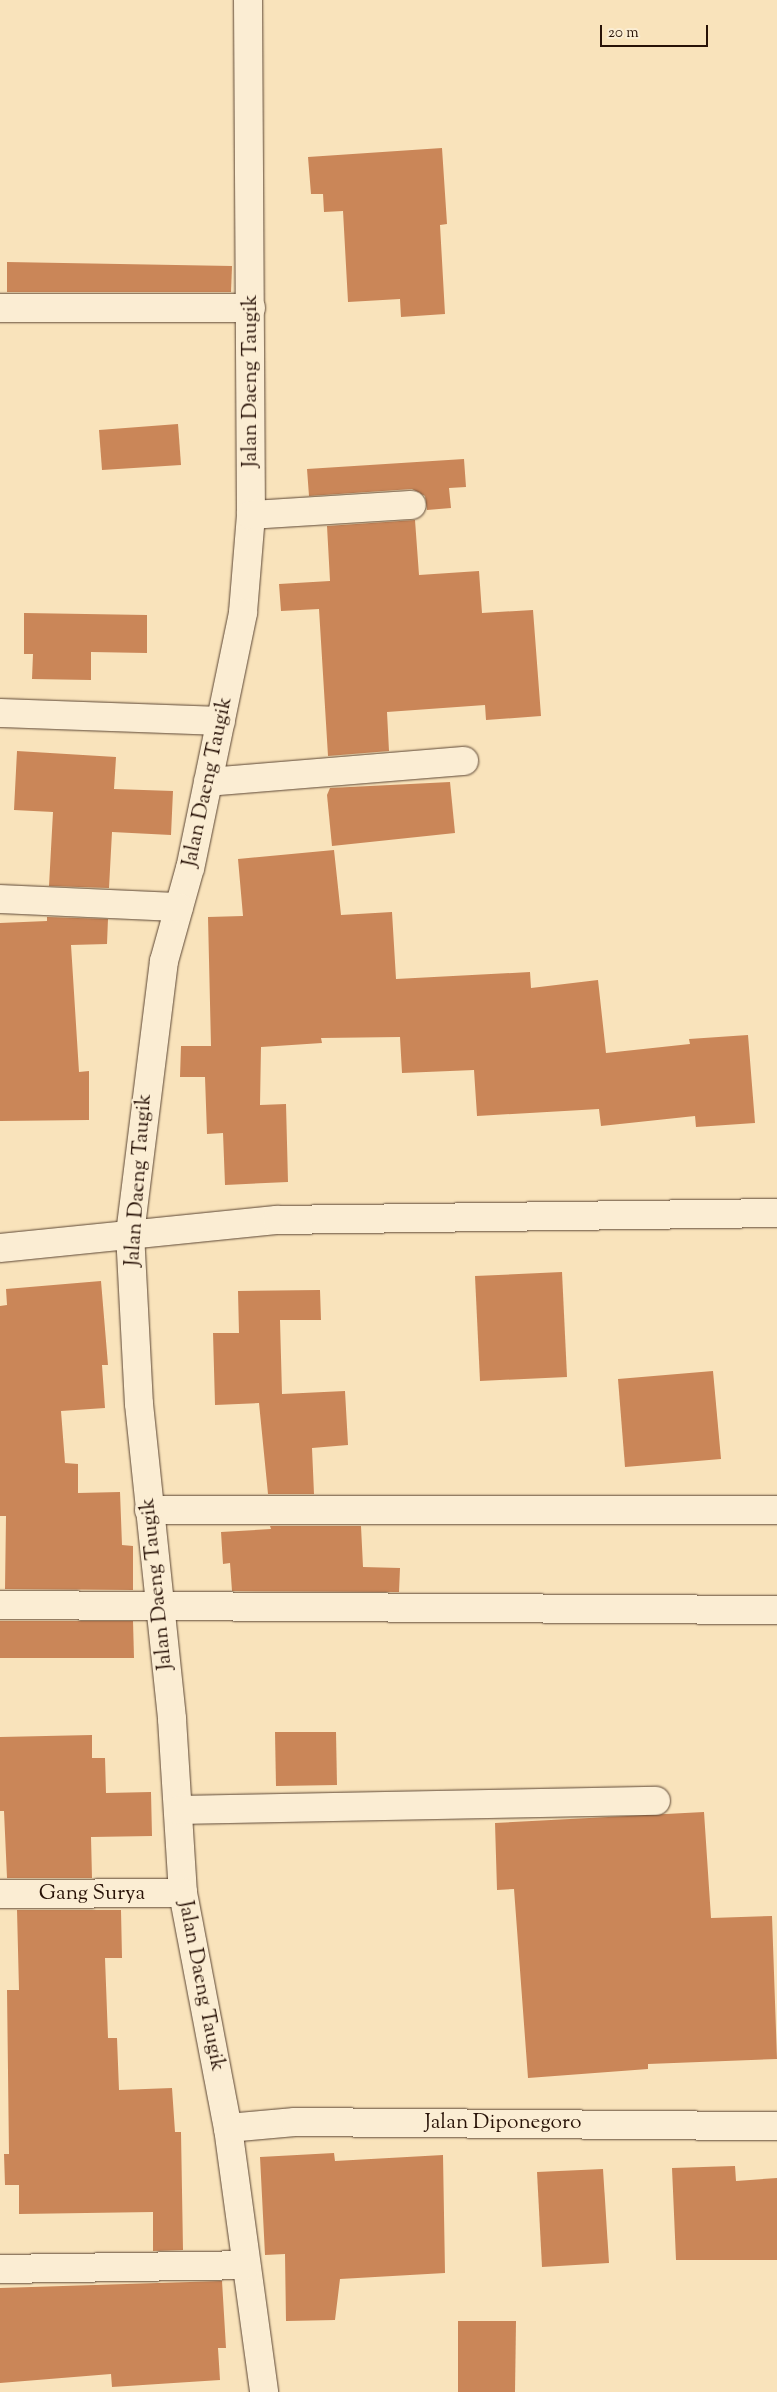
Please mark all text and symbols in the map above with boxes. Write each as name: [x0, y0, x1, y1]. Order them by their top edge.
scale bar: [602, 15, 710, 47]
text: 20 m: [608, 23, 639, 44]
street label: Jalan Daeng Taugik: [238, 295, 264, 467]
street label: Jalan Daeng Taugik: [178, 695, 238, 869]
street label: Jalan Daeng Taugik: [120, 1093, 158, 1267]
street label: Jalan Daeng Taugik: [135, 1497, 179, 1671]
street label: Gang Surya: [39, 1881, 145, 1907]
street label: Jalan Daeng Taugik: [172, 1899, 230, 2073]
street label: Jalan Diponegoro: [425, 2110, 581, 2136]

